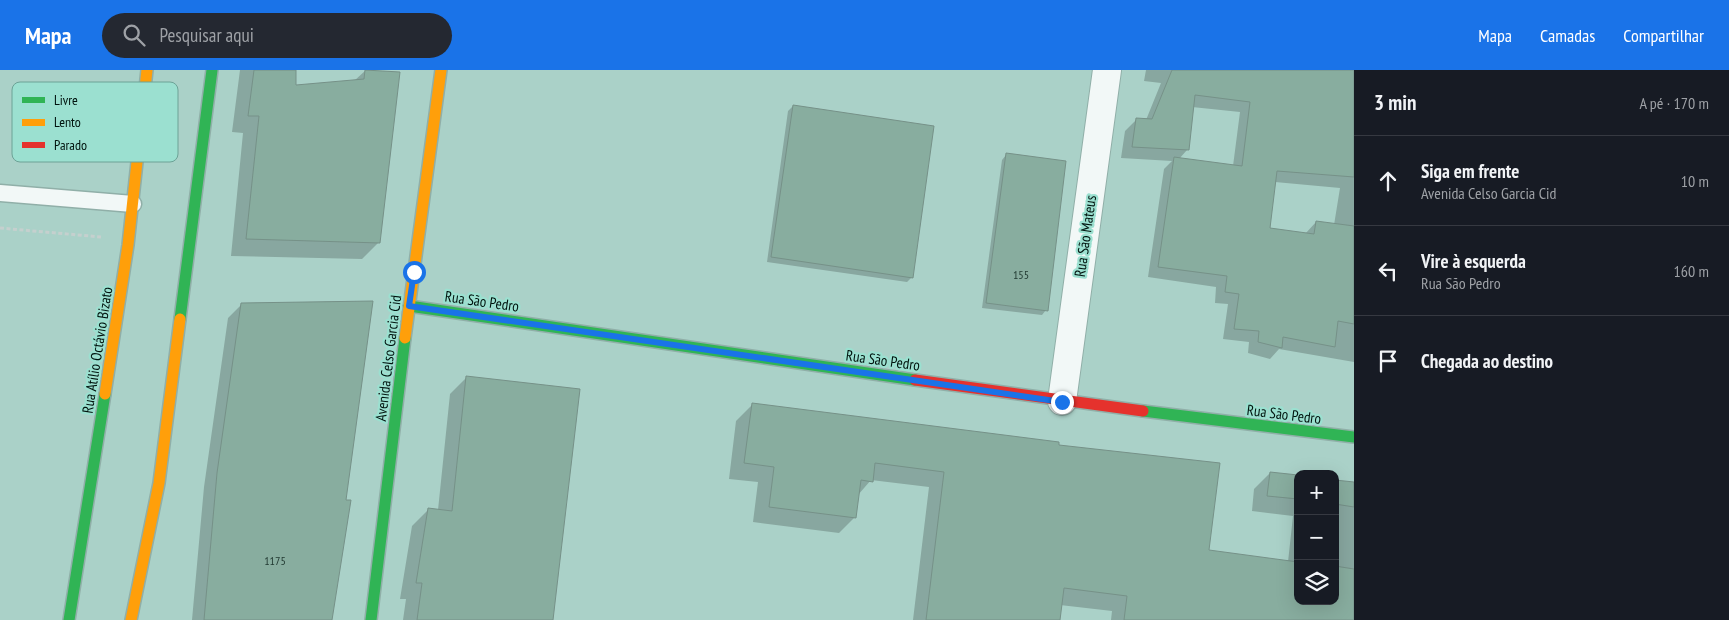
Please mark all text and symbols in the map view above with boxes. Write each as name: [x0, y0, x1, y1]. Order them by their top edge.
search box: [102, 13, 452, 58]
text: Mapa: [25, 20, 72, 51]
icon: search: [120, 21, 148, 49]
text: Pesquisar aqui: [160, 23, 254, 47]
text: Mapa: [1478, 24, 1512, 47]
text: Camadas: [1540, 24, 1595, 47]
text: Compartilhar: [1623, 24, 1704, 47]
legend: [12, 82, 178, 162]
text: 3 min: [1374, 89, 1416, 116]
text: Livre: [54, 91, 78, 109]
text: A pé · 170 m: [1639, 93, 1709, 113]
text: Lento: [54, 113, 81, 131]
text: Parado: [54, 136, 87, 154]
text: Siga em frente: [1421, 159, 1519, 183]
icon: ahead: [1374, 167, 1402, 195]
text: 10 m: [1681, 171, 1709, 191]
text: Avenida Celso Garcia Cid: [1421, 183, 1556, 203]
street label: Rua São Mateus: [1070, 194, 1100, 278]
text: Vire à esquerda: [1421, 249, 1526, 273]
icon: left: [1374, 257, 1402, 285]
route start: [403, 261, 426, 284]
text: 160 m: [1674, 261, 1709, 281]
house number: 155: [1013, 267, 1029, 282]
text: Rua São Pedro: [1421, 273, 1501, 293]
street label: Rua Atílio Octávio Bizato: [78, 285, 116, 415]
street label: Rua São Pedro: [444, 286, 520, 316]
street label: Avenida Celso Garcia Cid: [371, 294, 405, 422]
street label: Rua São Pedro: [845, 345, 921, 375]
icon: arrive: [1374, 347, 1402, 375]
text: Chegada ao destino: [1421, 349, 1553, 373]
route end: [1051, 391, 1074, 414]
street label: Rua São Pedro: [1246, 400, 1322, 428]
map controls: [1294, 470, 1339, 605]
button: +: [1294, 470, 1339, 515]
button: −: [1294, 515, 1339, 560]
house number: 1175: [264, 553, 286, 568]
button: layers: [1294, 560, 1339, 605]

